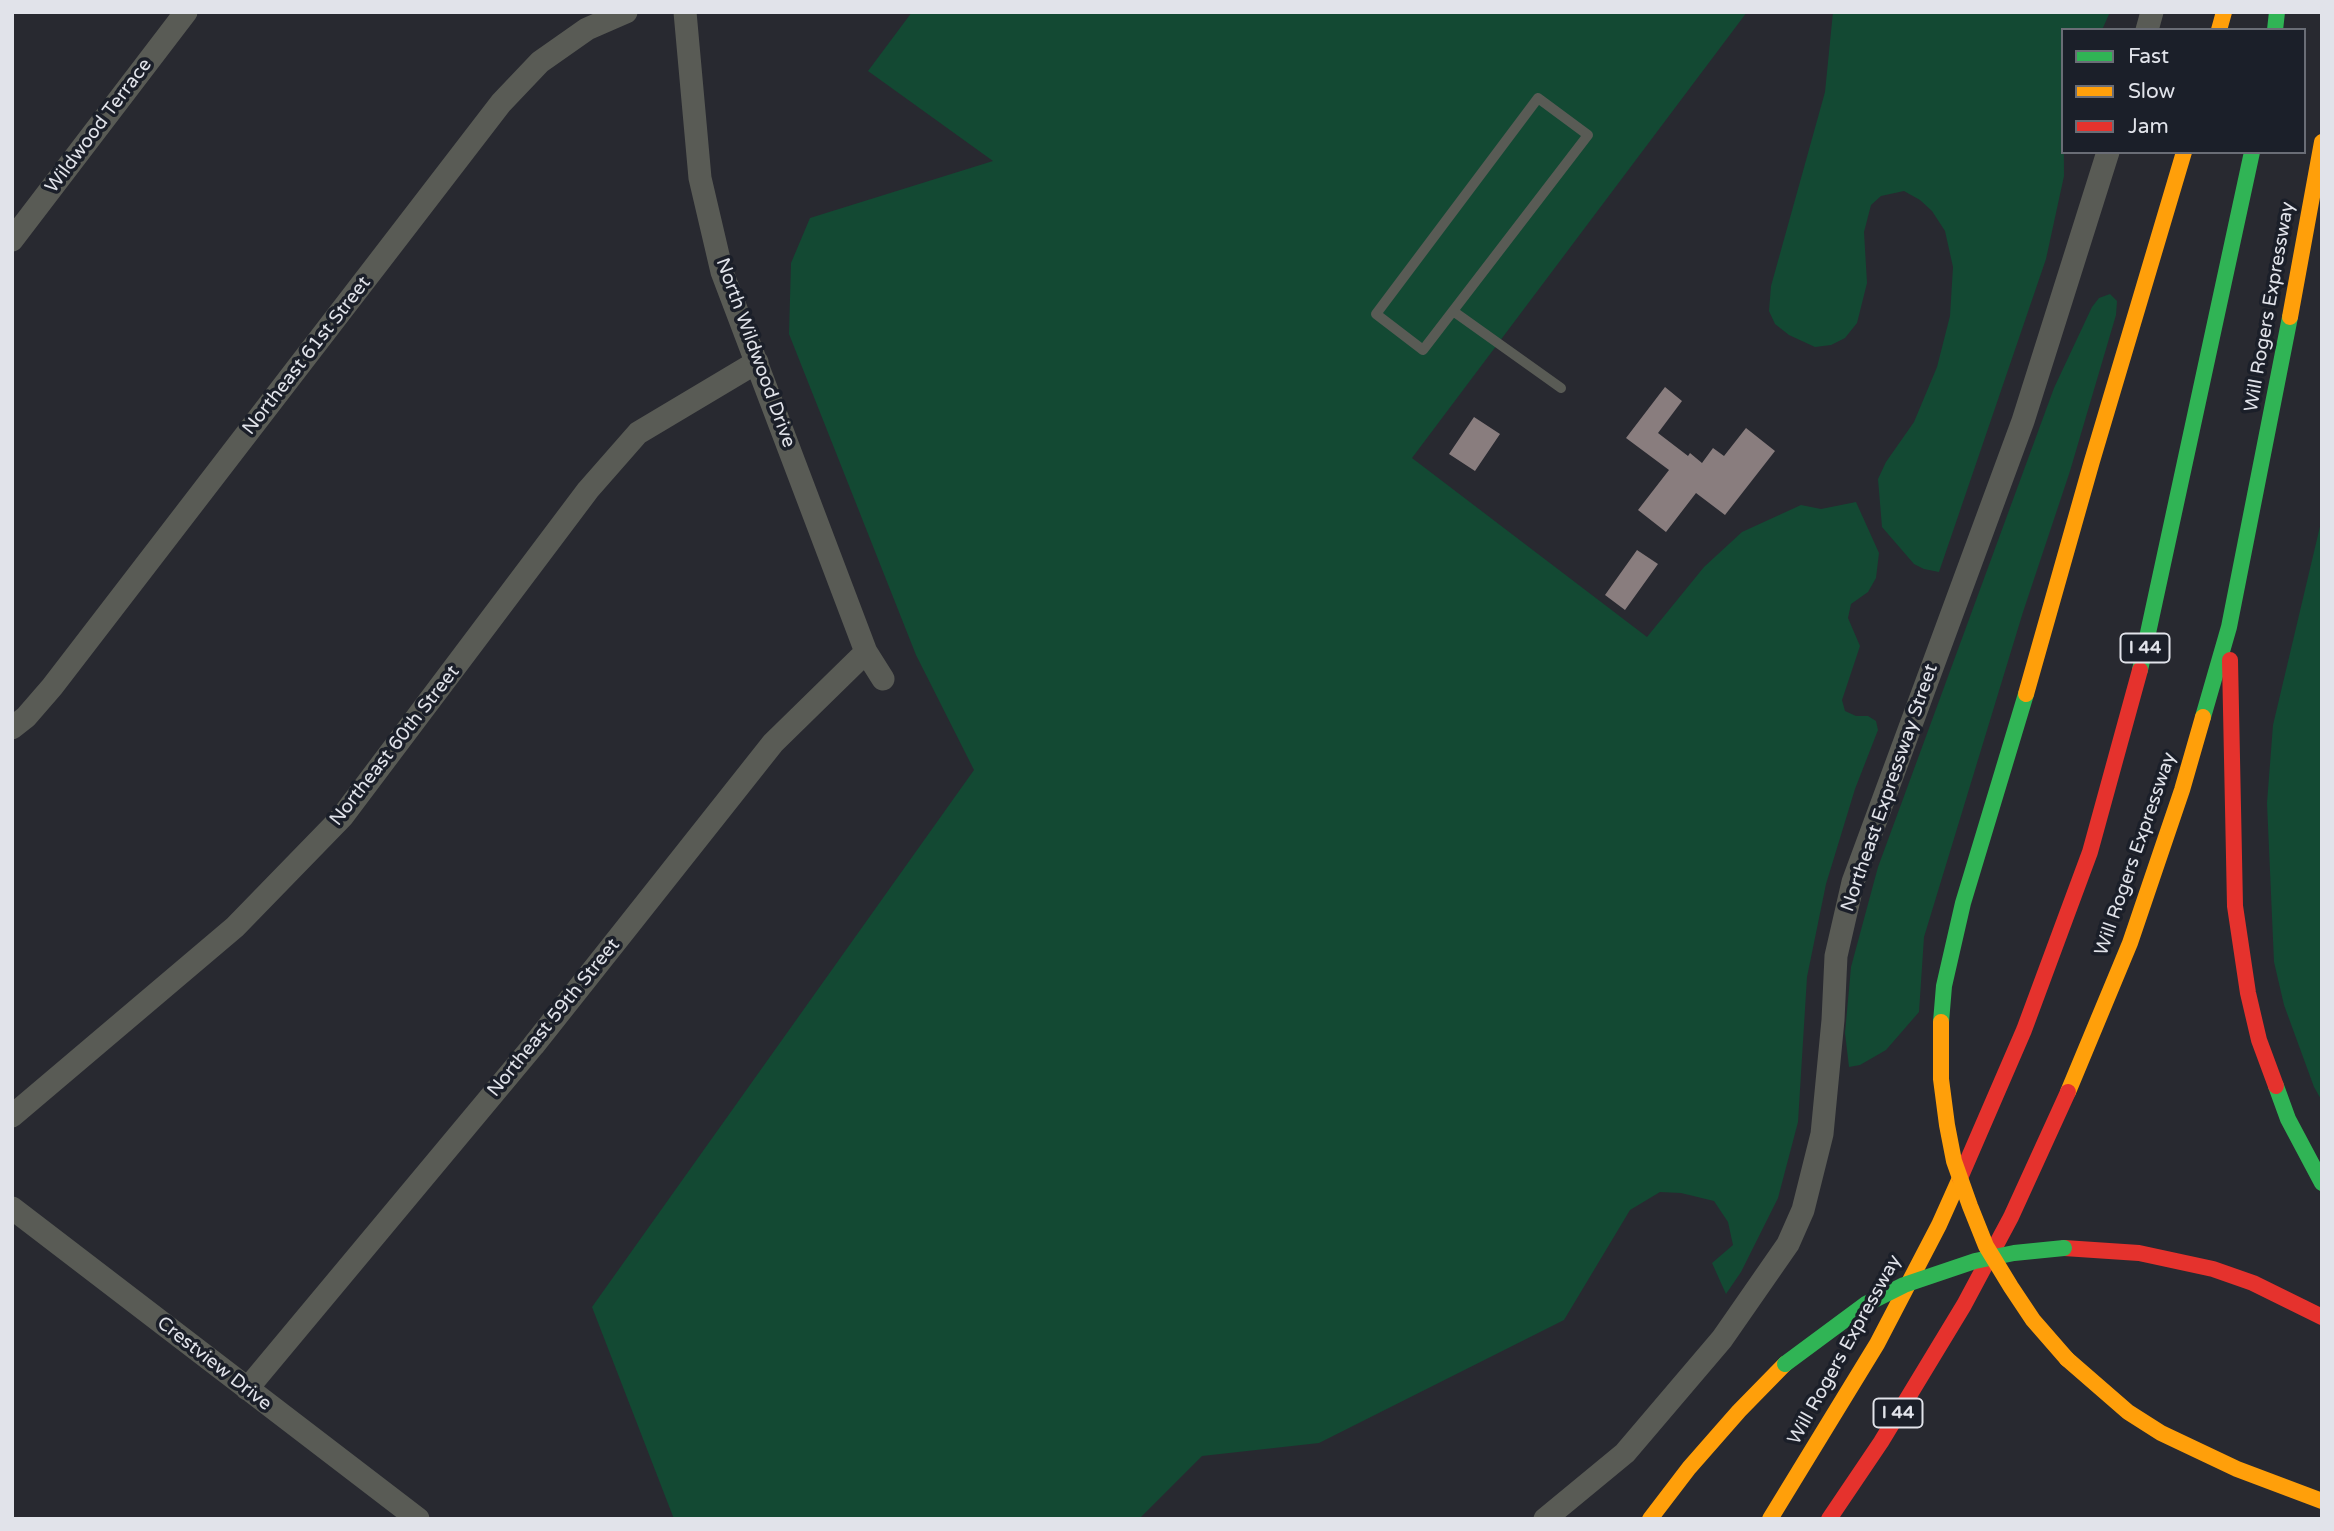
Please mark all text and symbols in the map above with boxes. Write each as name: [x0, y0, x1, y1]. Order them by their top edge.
legend: [2061, 28, 2306, 154]
text: Fast: [2128, 44, 2169, 69]
street label: Wildwood Terrace: [41, 54, 157, 198]
text: Slow: [2128, 79, 2175, 104]
text: Jam: [2128, 114, 2169, 139]
street label: Will Rogers Expressway: [2240, 200, 2300, 414]
street label: North Wildwood Drive: [710, 255, 800, 451]
street label: Northeast 61st Street: [238, 272, 376, 440]
road number: I 44: [2120, 634, 2170, 662]
street label: Northeast 60th Street: [325, 661, 465, 831]
street label: Northeast Expressway Street: [1837, 661, 1943, 915]
street label: Will Rogers Expressway: [2091, 749, 2181, 959]
street label: Northeast 59th Street: [483, 934, 625, 1102]
street label: Will Rogers Expressway: [1783, 1251, 1907, 1449]
street label: Crestview Drive: [152, 1312, 276, 1416]
road number: I 44: [1874, 1398, 1923, 1428]

